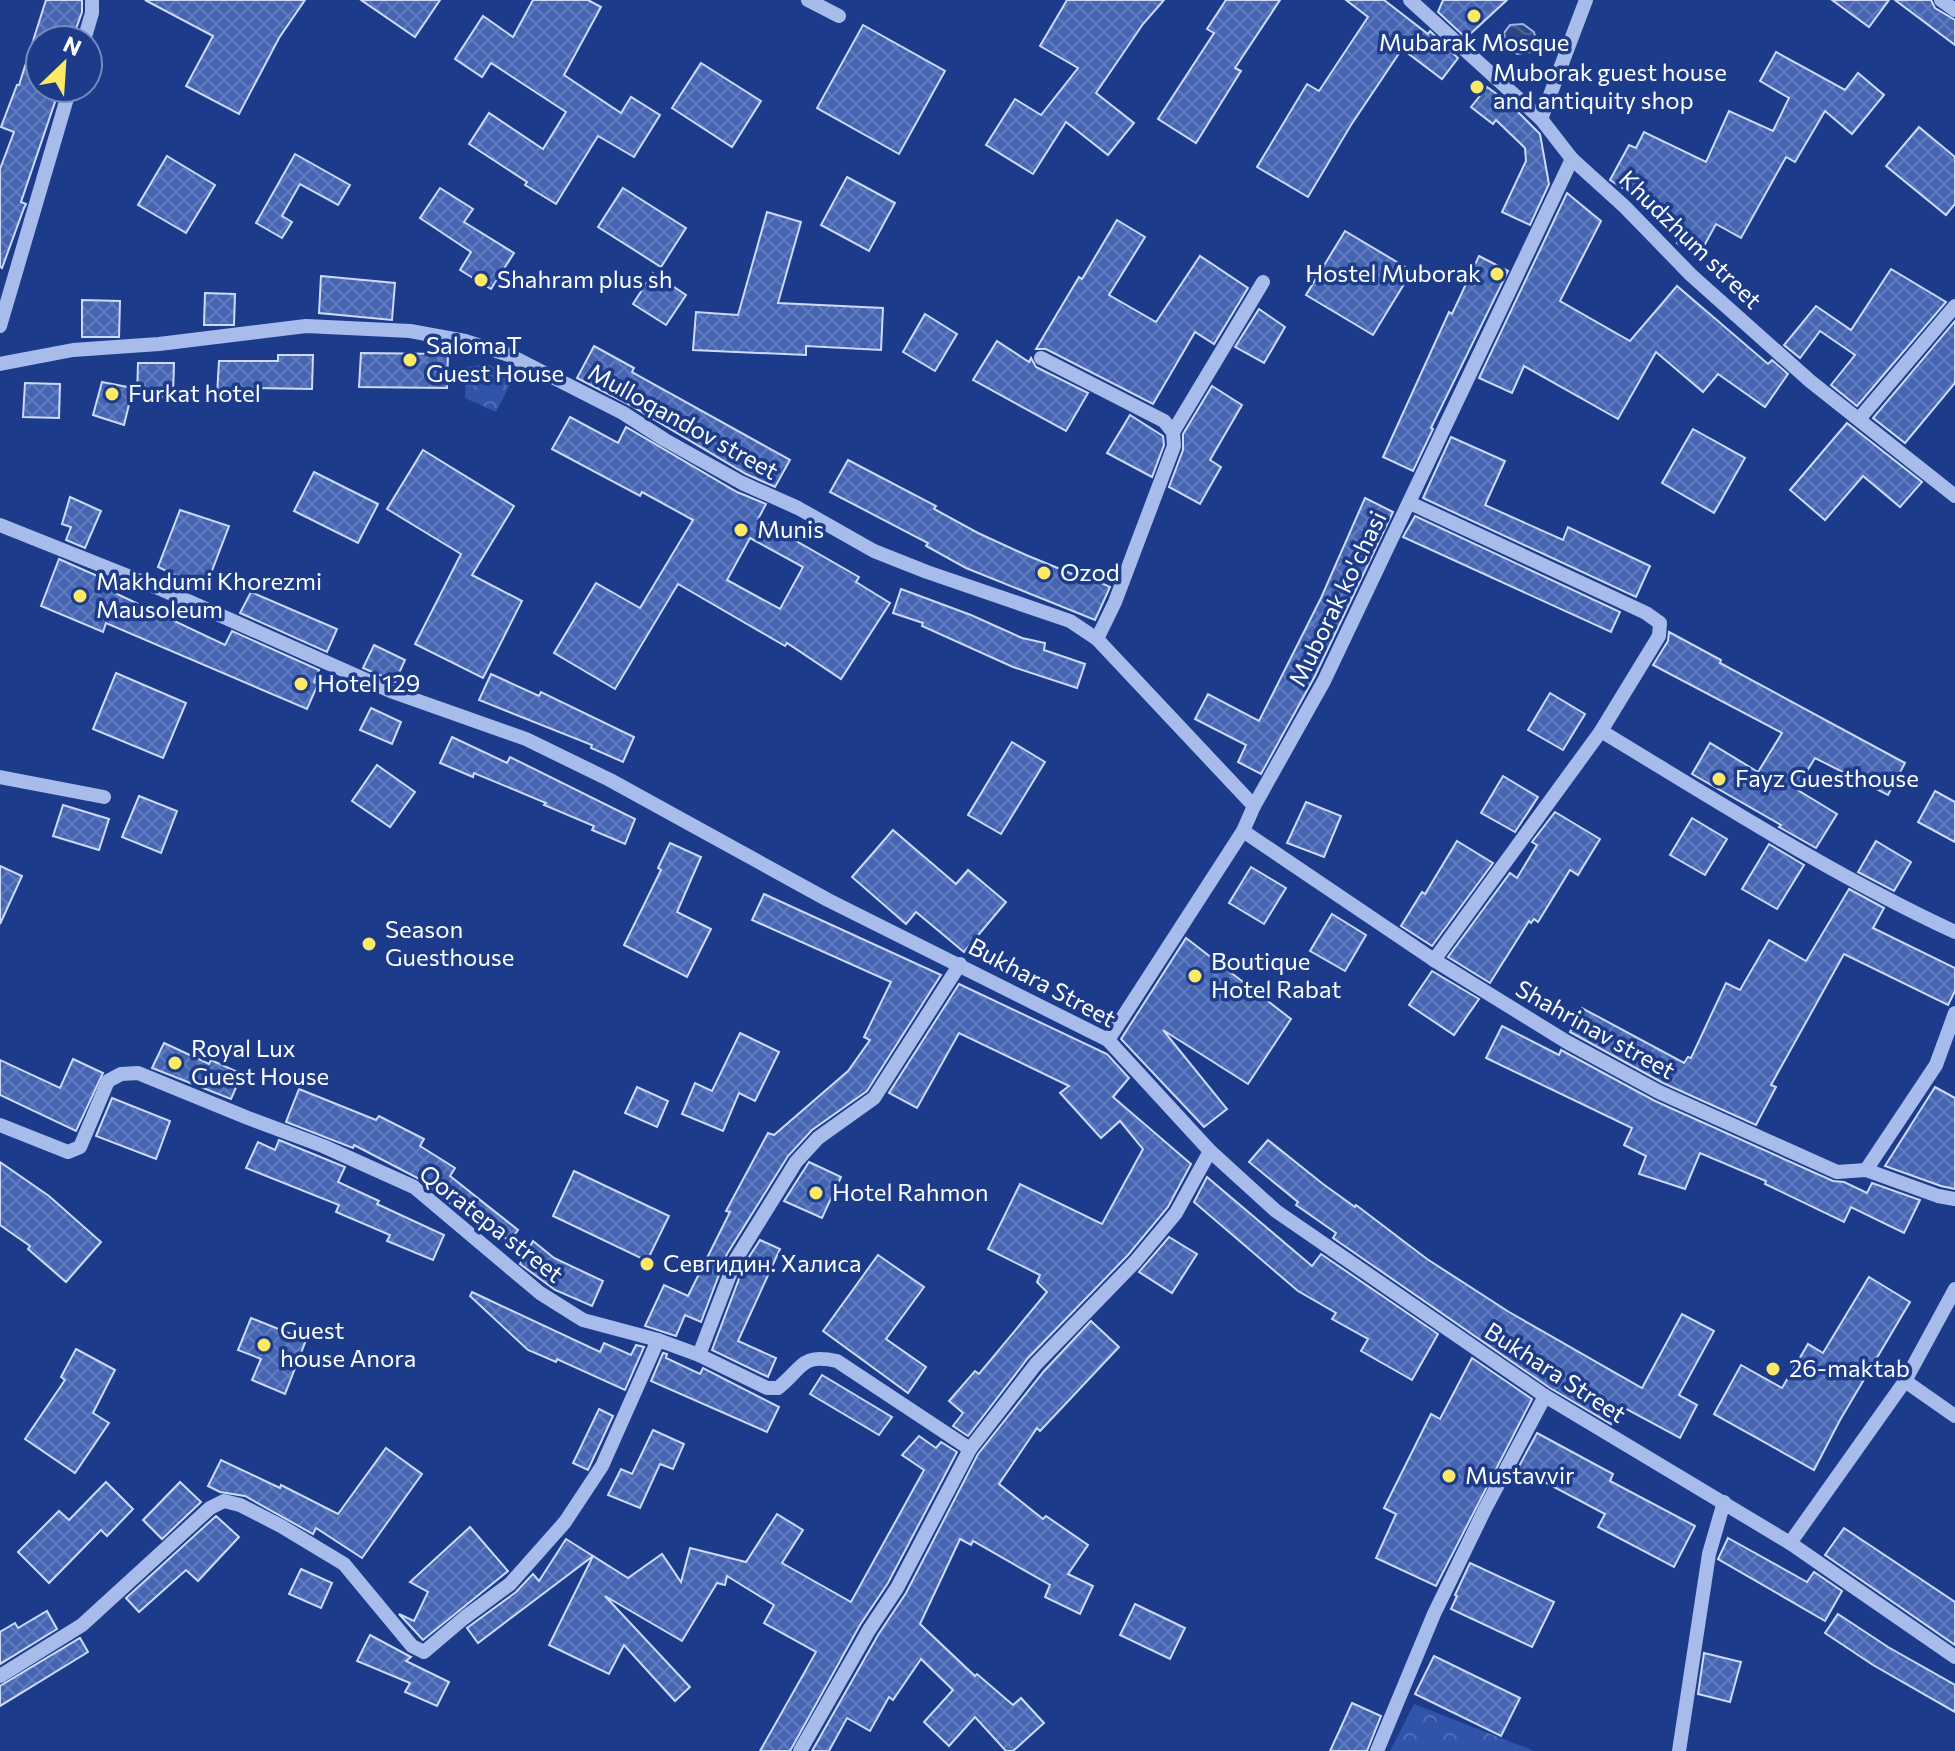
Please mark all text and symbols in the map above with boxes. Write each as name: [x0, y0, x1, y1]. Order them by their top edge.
marker: Mubarak Mosque: [1465, 7, 1483, 25]
north arrow: [24, 24, 104, 104]
place label: Mubarak Mosque: [1379, 27, 1569, 56]
text: N: [59, 30, 86, 61]
place label: Muborak guest house and antiquity shop: [1493, 57, 1727, 114]
marker: Muborak guest house and antiquity shop: [1468, 78, 1486, 96]
street label: Khudzhum street: [1614, 164, 1768, 314]
place label: Hostel Muborak: [1305, 258, 1481, 287]
place label: Shahram plus sh: [497, 264, 672, 293]
marker: Hostel Muborak: [1488, 265, 1506, 283]
marker: Shahram plus sh: [472, 271, 490, 289]
place label: SalomaT Guest House: [426, 330, 564, 387]
marker: SalomaT Guest House: [401, 351, 419, 369]
street label: Mulloqandov street: [584, 356, 784, 485]
place label: Furkat hotel: [128, 378, 261, 407]
marker: Furkat hotel: [103, 385, 121, 403]
street label: Muborak ko'chasi: [1282, 506, 1392, 691]
place label: Munis: [757, 514, 824, 543]
marker: Munis: [732, 521, 750, 539]
place label: Ozod: [1060, 557, 1120, 586]
marker: Ozod: [1035, 564, 1053, 582]
place label: Makhdumi Khorezmi Mausoleum: [96, 566, 322, 623]
marker: Makhdumi Khorezmi Mausoleum: [71, 587, 89, 605]
place label: Hotel 129: [317, 668, 420, 697]
marker: Hotel 129: [292, 675, 310, 693]
place label: Fayz Guesthouse: [1735, 763, 1919, 792]
marker: Fayz Guesthouse: [1710, 770, 1728, 788]
place label: Season Guesthouse: [385, 914, 514, 971]
street label: Bukhara Street: [964, 931, 1121, 1033]
marker: Season Guesthouse: [360, 935, 378, 953]
place label: Boutique Hotel Rabat: [1211, 946, 1341, 1003]
marker: Boutique Hotel Rabat: [1186, 967, 1204, 985]
street label: Shahrinav street: [1511, 973, 1681, 1085]
place label: Royal Lux Guest House: [191, 1033, 329, 1090]
marker: Royal Lux Guest House: [166, 1054, 184, 1072]
street label: Qoratepa street: [414, 1158, 570, 1288]
place label: Hotel Rahmon: [832, 1177, 989, 1206]
marker: Hotel Rahmon: [807, 1184, 825, 1202]
place label: Севгидин. Халиса: [663, 1248, 862, 1277]
marker: Севгидин. Халиса: [638, 1255, 656, 1273]
place label: Guest house Anora: [280, 1315, 416, 1372]
street label: Bukhara Street: [1480, 1315, 1632, 1428]
marker: Guest house Anora: [255, 1336, 273, 1354]
place label: 26-maktab: [1789, 1353, 1910, 1382]
marker: 26-maktab: [1764, 1360, 1782, 1378]
place label: Mustavvir: [1465, 1460, 1575, 1489]
marker: Mustavvir: [1440, 1467, 1458, 1485]

